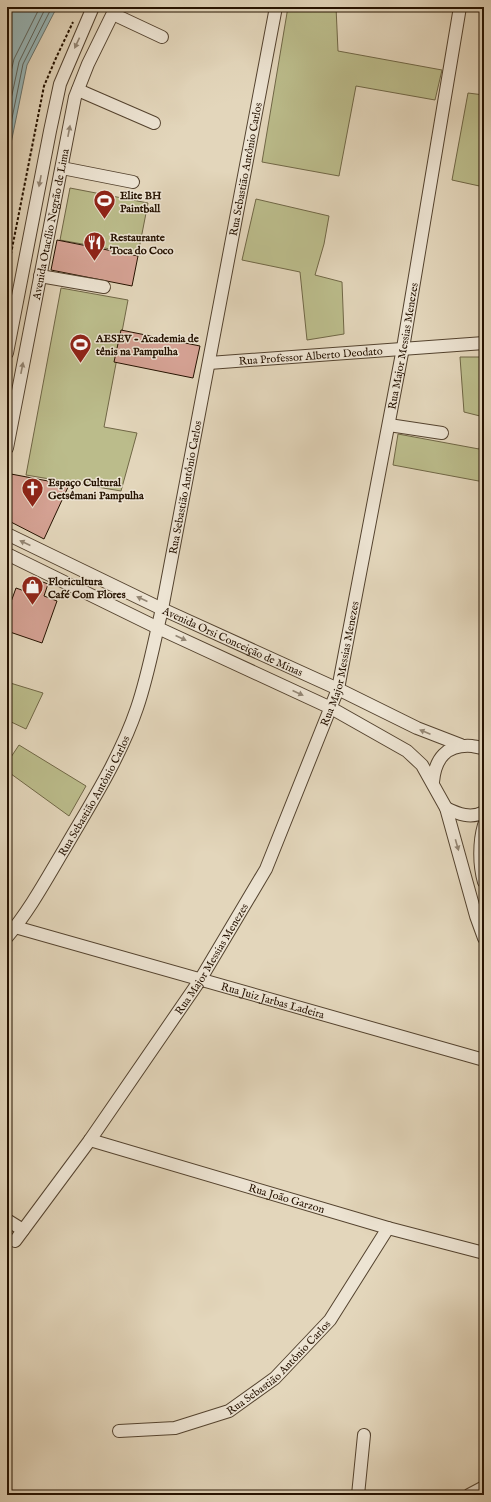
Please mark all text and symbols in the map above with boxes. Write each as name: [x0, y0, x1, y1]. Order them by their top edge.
one-way arrow: [74, 37, 80, 49]
street label: Rua Sebastião Antônio Carlos: [227, 101, 266, 237]
one-way arrow: [66, 124, 72, 137]
street label: Avenida Otacílio Negrão de Lima: [30, 148, 73, 302]
one-way arrow: [37, 175, 43, 187]
sports icon: Elite BH Paintball: [91, 188, 117, 221]
place label: Elite BH Paintball: [120, 189, 162, 216]
restaurant icon: Restaurante Toca do Coco: [82, 230, 108, 263]
place label: Restaurante Toca do Coco: [109, 231, 174, 258]
street label: Rua Major Messias Menezes: [385, 282, 422, 411]
sports icon: AESEV - Academia de tênis na Pampulha: [68, 331, 94, 364]
place label: AESEV - Academia de tênis na Pampulha: [95, 332, 199, 359]
street label: Rua Professor Alberto Deodato: [238, 344, 383, 369]
one-way arrow: [20, 362, 26, 374]
street label: Rua Sebastião Antônio Carlos: [167, 419, 206, 556]
church icon: Espaço Cultural Getsêmani Pampulha: [20, 475, 46, 508]
place label: Espaço Cultural Getsêmani Pampulha: [48, 476, 144, 503]
one-way arrow: [19, 540, 31, 546]
shop icon: Floricultura Café Com Flores: [19, 574, 45, 607]
place label: Floricultura Café Com Flores: [48, 575, 126, 602]
one-way arrow: [137, 596, 148, 602]
street label: Rua Major Messias Menezes: [318, 600, 363, 728]
street label: Avenida Orsi Conceição de Minas: [159, 604, 305, 680]
one-way arrow: [175, 635, 186, 641]
one-way arrow: [293, 690, 304, 696]
one-way arrow: [418, 728, 430, 734]
street label: Rua Sebastião Antônio Carlos: [56, 734, 133, 859]
one-way arrow: [454, 839, 460, 851]
street label: Rua Major Messias Menezes: [172, 901, 252, 1018]
street label: Rua Juiz Jarbas Ladeira: [219, 980, 326, 1022]
street label: Rua João Garzon: [247, 1181, 326, 1217]
street label: Rua Sebastião Antônio Carlos: [224, 1317, 334, 1418]

